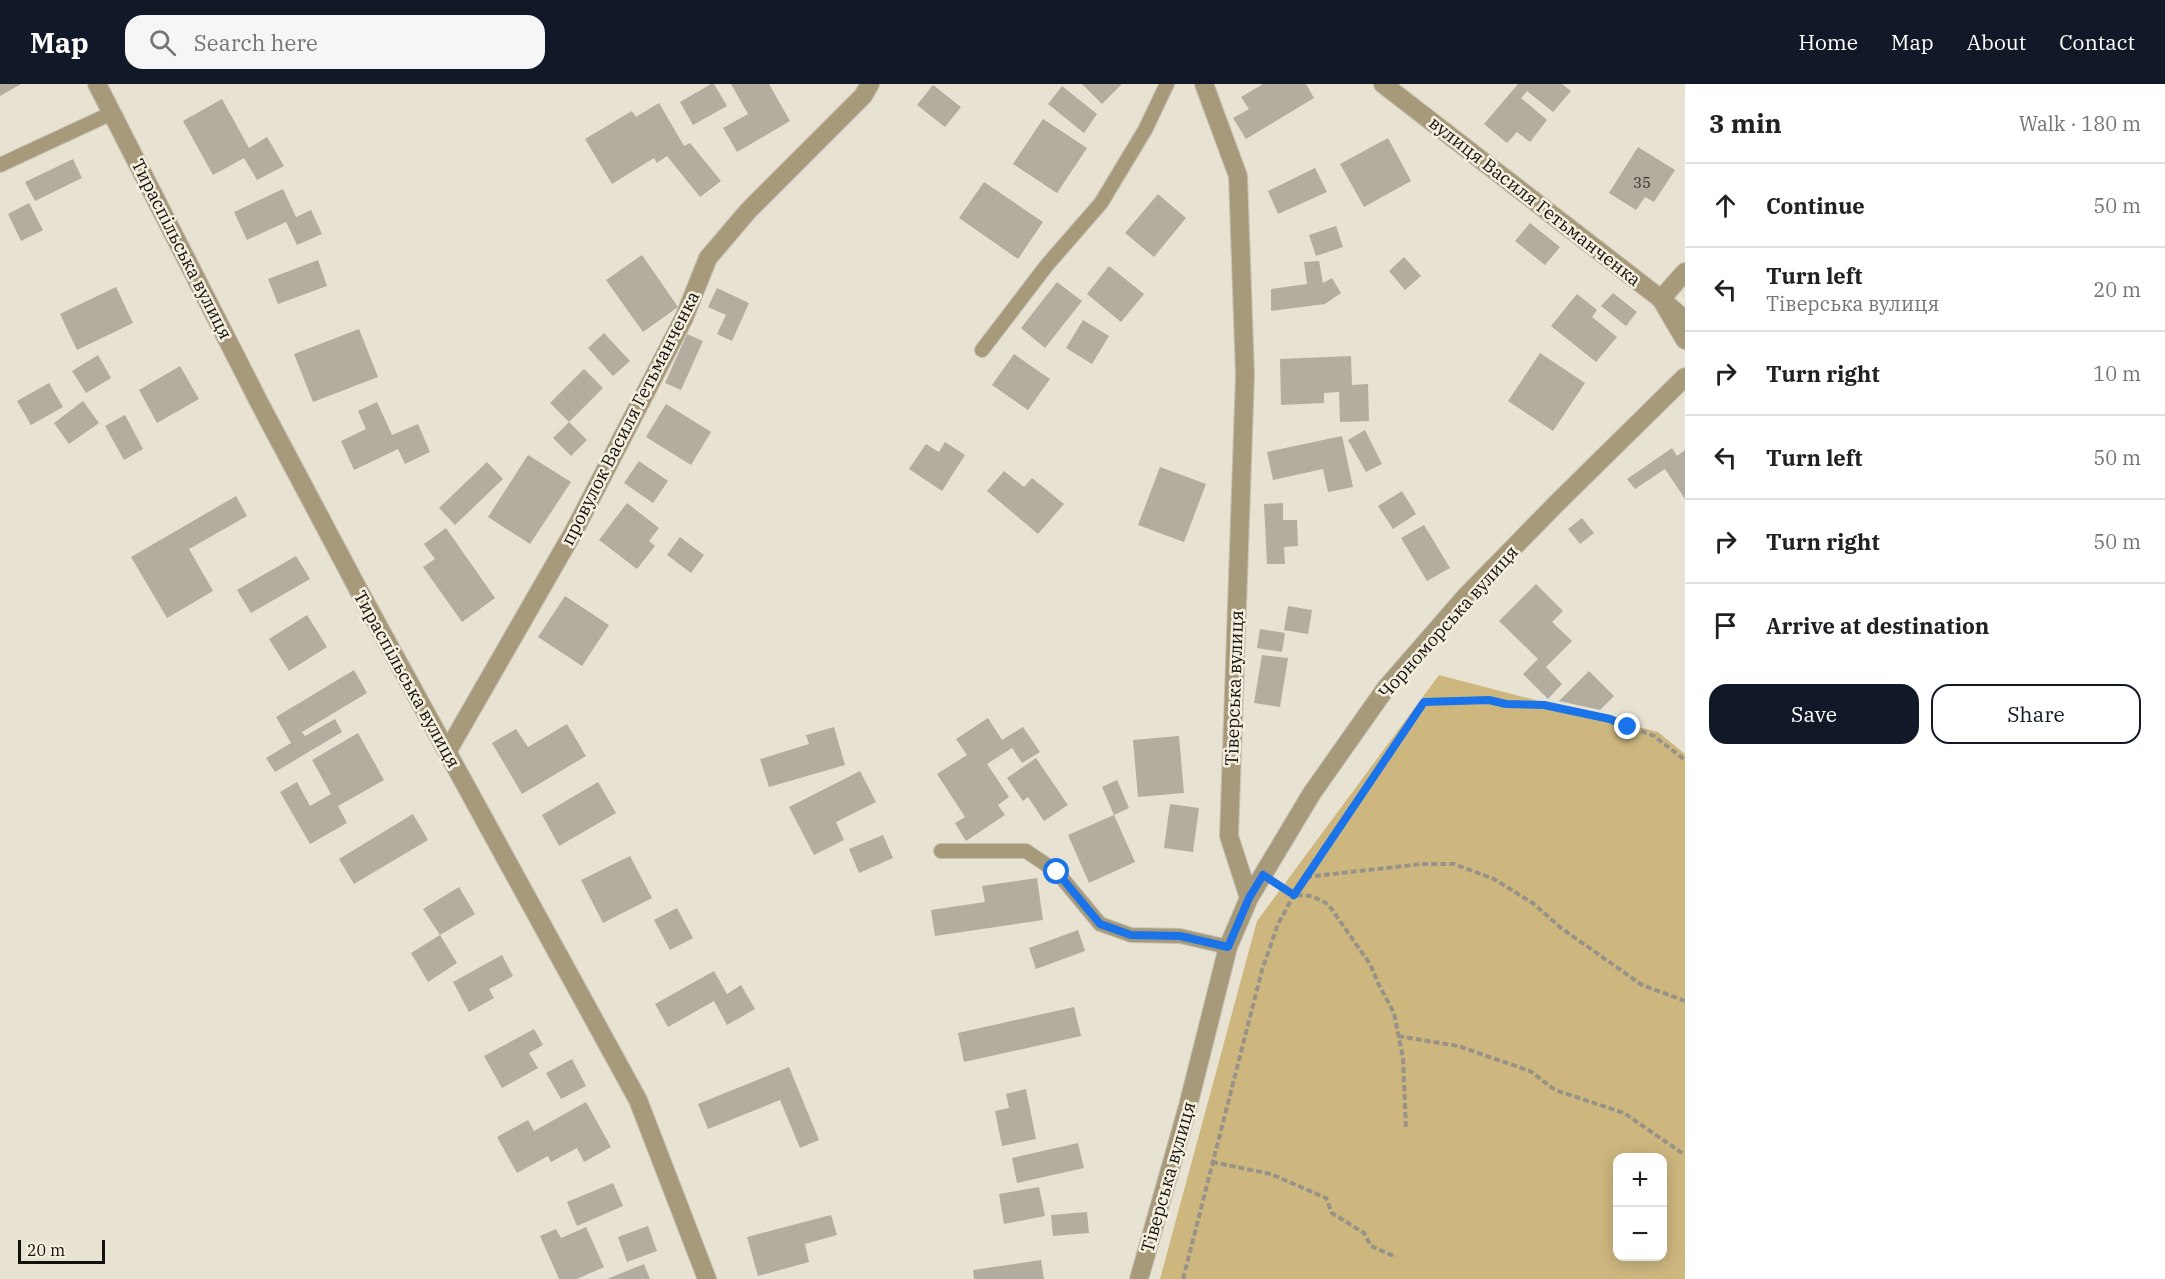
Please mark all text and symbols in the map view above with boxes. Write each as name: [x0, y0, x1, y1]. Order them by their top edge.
search box: [125, 15, 545, 69]
text: Map: [30, 24, 89, 61]
icon: search: [146, 26, 179, 59]
text: Search here: [194, 28, 318, 57]
text: Home: [1798, 28, 1858, 56]
text: Map: [1891, 28, 1934, 56]
text: About: [1967, 28, 2026, 56]
text: Contact: [2059, 28, 2135, 56]
text: 3 min: [1709, 106, 1782, 140]
text: Walk · 180 m: [2019, 110, 2141, 137]
street label: вулиця Василя Гетьманченка: [1424, 111, 1646, 291]
street label: Тираспільська вулиця: [126, 155, 238, 343]
house number: 35: [1633, 173, 1651, 192]
icon: ahead: [1709, 189, 1742, 222]
text: Continue: [1766, 191, 1865, 220]
text: 50 m: [2093, 192, 2141, 219]
text: Turn left: [1766, 261, 1862, 290]
icon: left: [1709, 273, 1742, 306]
text: 20 m: [2093, 276, 2141, 303]
street label: провулок Василя Гетьманченка: [556, 287, 704, 549]
text: Тіверська вулиця: [1766, 290, 1939, 317]
icon: right: [1709, 357, 1742, 390]
text: Turn right: [1766, 359, 1880, 388]
text: 10 m: [2093, 360, 2141, 387]
icon: left: [1709, 441, 1742, 474]
text: Turn left: [1766, 443, 1862, 472]
text: 50 m: [2093, 444, 2141, 471]
icon: right: [1709, 525, 1742, 558]
text: Turn right: [1766, 527, 1880, 556]
text: 50 m: [2093, 528, 2141, 555]
street label: Чорноморська вулиця: [1373, 541, 1523, 703]
street label: Тираспільська вулиця: [349, 586, 465, 772]
icon: arrive: [1709, 609, 1742, 642]
street label: Тіверська вулиця: [1220, 610, 1248, 766]
text: Arrive at destination: [1766, 611, 1989, 640]
button: Save: [1709, 684, 1919, 744]
button: Share: [1931, 684, 2141, 744]
route end: [1614, 713, 1640, 739]
route start: [1043, 858, 1069, 884]
street label: Тіверська вулиця: [1135, 1099, 1201, 1255]
map controls: [1613, 1153, 1667, 1261]
button: +: [1613, 1153, 1667, 1207]
button: −: [1613, 1207, 1667, 1261]
scale bar: [18, 1237, 105, 1264]
text: 20 m: [27, 1240, 65, 1260]

